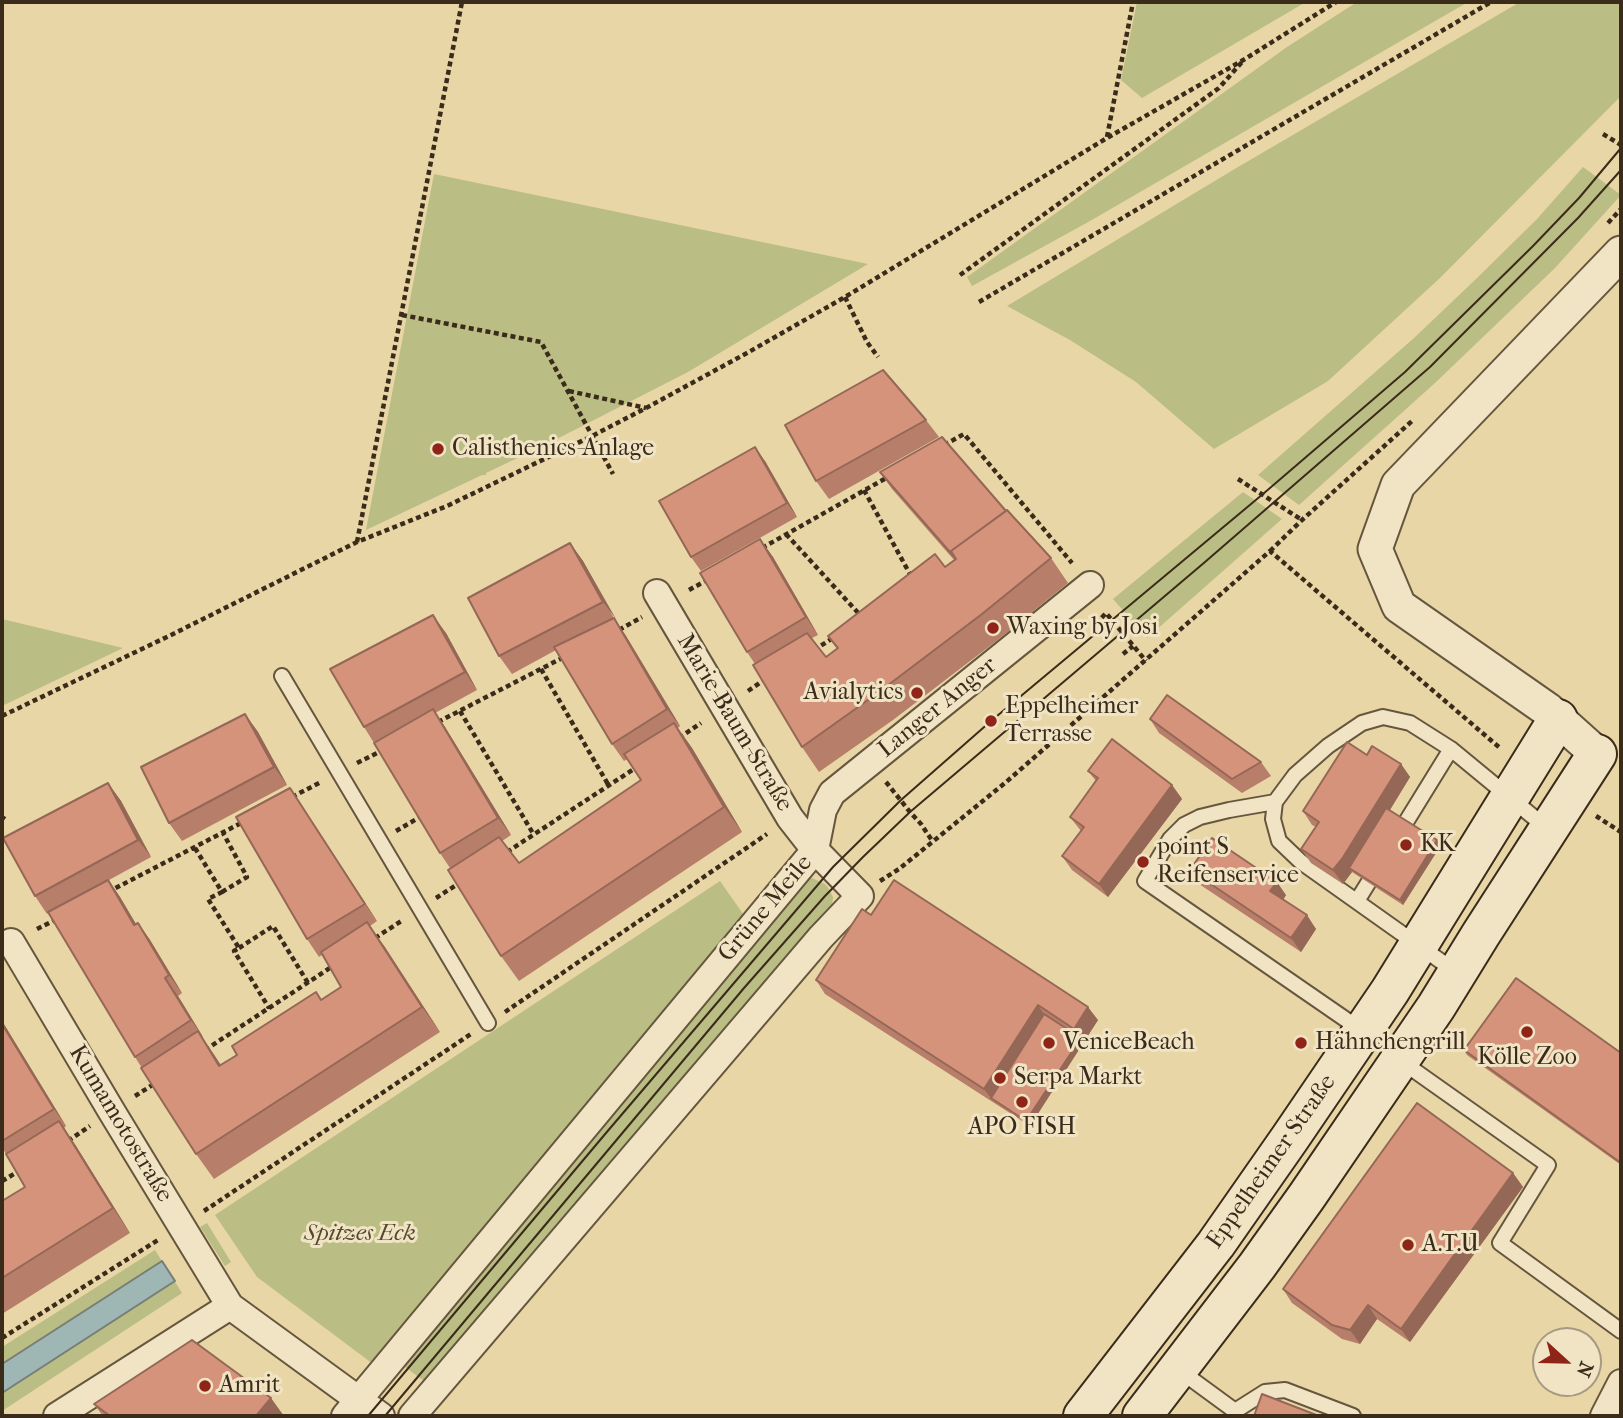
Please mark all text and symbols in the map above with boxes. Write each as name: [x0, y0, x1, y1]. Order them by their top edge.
place label: Calisthenics-Anlage: [452, 435, 654, 463]
marker: Calisthenics-Anlage: [430, 441, 446, 457]
place label: Waxing by Josi: [1007, 614, 1158, 642]
marker: Waxing by Josi: [985, 620, 1001, 636]
street label: Marie-Baum-Straße: [670, 629, 798, 817]
street label: Langer Anger: [873, 651, 1003, 765]
place label: Avialytics: [804, 679, 903, 707]
marker: Avialytics: [909, 685, 925, 701]
place label: Eppelheimer Terrasse: [1005, 693, 1138, 749]
marker: Eppelheimer Terrasse: [983, 713, 999, 729]
place label: KK: [1420, 831, 1455, 859]
place label: point S Reifenservice: [1157, 834, 1299, 890]
marker: KK: [1398, 837, 1414, 853]
street label: Grüne Meile: [713, 850, 819, 968]
marker: point S Reifenservice: [1135, 854, 1151, 870]
marker: Kölle Zoo: [1519, 1024, 1535, 1040]
place label: VeniceBeach: [1063, 1029, 1195, 1057]
place label: Hähnchengrill: [1315, 1029, 1466, 1057]
marker: VeniceBeach: [1041, 1035, 1057, 1051]
marker: Hähnchengrill: [1293, 1035, 1309, 1051]
street label: Kumamotostraße: [62, 1040, 178, 1208]
place label: Kölle Zoo: [1477, 1044, 1577, 1072]
place label: Serpa Markt: [1014, 1064, 1142, 1092]
street label: Eppelheimer Straße: [1201, 1069, 1343, 1255]
marker: Serpa Markt: [992, 1070, 1008, 1086]
marker: APO FISH: [1014, 1094, 1030, 1110]
place label: APO FISH: [968, 1114, 1076, 1142]
park label: Spitzes Eck: [304, 1220, 416, 1248]
place label: A.T.U: [1422, 1231, 1479, 1259]
marker: A.T.U: [1400, 1237, 1416, 1253]
north arrow: [1532, 1327, 1602, 1397]
text: N: [1572, 1358, 1598, 1380]
place label: Amrit: [219, 1372, 280, 1400]
marker: Amrit: [197, 1378, 213, 1394]

